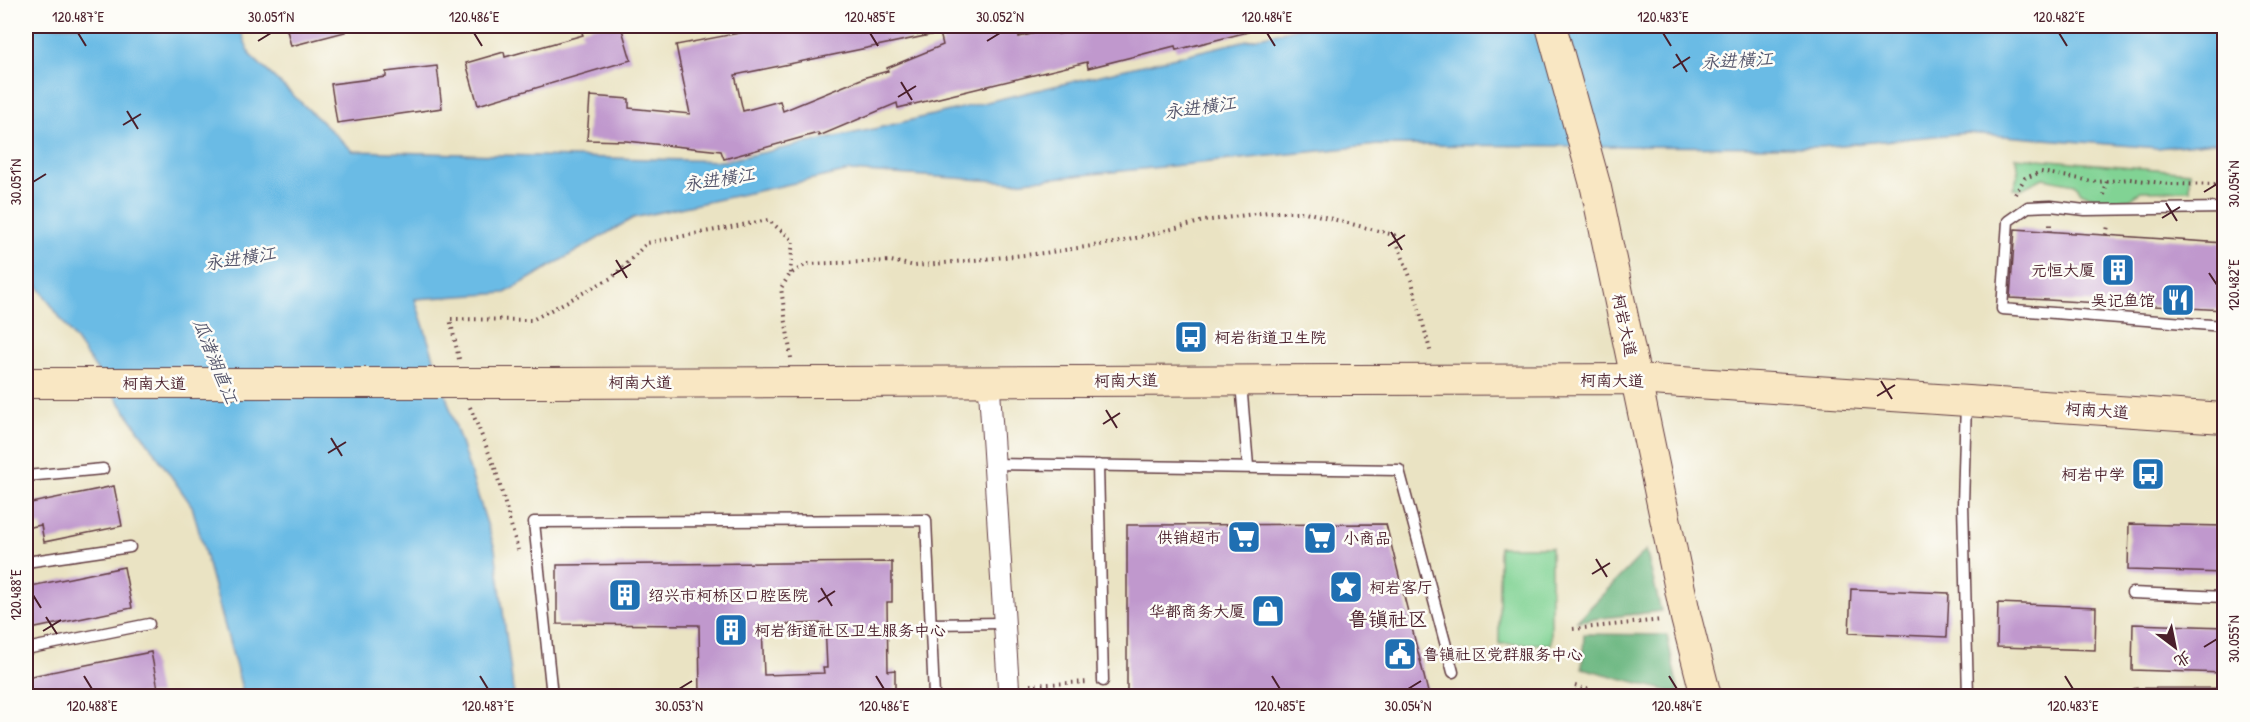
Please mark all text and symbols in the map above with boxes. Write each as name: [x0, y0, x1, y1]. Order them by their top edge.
text: 120.487°E: [52, 6, 104, 27]
text: 30.051°N: [248, 6, 294, 27]
text: 120.486°E: [449, 6, 500, 27]
text: 120.485°E: [845, 6, 896, 27]
text: 30.052°N: [976, 6, 1024, 27]
text: 120.484°E: [1242, 6, 1292, 27]
text: 120.483°E: [1637, 6, 1689, 27]
text: 120.482°E: [2033, 6, 2085, 27]
water label: 永进横江: [1700, 46, 1775, 74]
water label: 永进横江: [1163, 89, 1238, 124]
text: 30.051°N: [5, 159, 26, 205]
water label: 永进横江: [681, 161, 757, 197]
text: 30.054°N: [2223, 161, 2244, 207]
water label: 永进横江: [202, 240, 278, 276]
building icon: 元恒大厦: [2100, 252, 2136, 288]
place label: 元恒大厦: [2031, 259, 2095, 281]
text: 120.482°E: [2223, 259, 2244, 311]
restaurant icon: 吴记鱼馆: [2160, 282, 2196, 318]
place label: 吴记鱼馆: [2091, 289, 2155, 311]
street label: 柯岩大道: [1608, 291, 1642, 359]
water label: 瓜渚湖直江: [188, 315, 245, 408]
bus stop icon: 柯岩街道卫生院: [1173, 319, 1209, 355]
place label: 柯岩街道卫生院: [1214, 326, 1326, 348]
street label: 柯南大道: [1094, 368, 1158, 392]
street label: 柯南大道: [1580, 368, 1644, 392]
street label: 柯南大道: [608, 371, 672, 393]
street label: 柯南大道: [122, 372, 186, 394]
street label: 柯南大道: [2064, 397, 2130, 423]
bus stop icon: 柯岩中学: [2130, 456, 2166, 492]
place label: 柯岩中学: [2061, 463, 2125, 485]
supermarket icon: 供销超市: [1226, 519, 1262, 555]
supermarket icon: 小商品: [1302, 520, 1338, 556]
place label: 供销超市: [1157, 526, 1221, 548]
place label: 小商品: [1343, 527, 1391, 549]
text: 120.488°E: [5, 569, 26, 621]
place icon: 柯岩客厅: [1328, 569, 1364, 605]
place label: 柯岩客厅: [1369, 576, 1433, 598]
building icon: 绍兴市柯桥区口腔医院: [607, 577, 643, 613]
place label: 绍兴市柯桥区口腔医院: [648, 584, 808, 606]
shop icon: 华都商务大厦: [1250, 593, 1286, 629]
place label: 华都商务大厦: [1149, 600, 1245, 622]
district label: 鲁镇社区: [1348, 605, 1428, 632]
building icon: 柯岩街道社区卫生服务中心: [713, 612, 749, 648]
text: 30.055°N: [2223, 615, 2244, 663]
north arrow: [2145, 617, 2205, 677]
place label: 柯岩街道社区卫生服务中心: [754, 619, 946, 641]
public building icon: 鲁镇社区党群服务中心: [1382, 636, 1418, 672]
place label: 鲁镇社区党群服务中心: [1423, 643, 1583, 665]
text: 北: [2170, 646, 2196, 673]
text: 120.488°E: [66, 695, 118, 716]
text: 120.487°E: [462, 695, 514, 716]
text: 30.053°N: [655, 695, 703, 716]
text: 120.486°E: [859, 695, 910, 716]
text: 120.485°E: [1255, 695, 1306, 716]
text: 30.054°N: [1385, 695, 1431, 716]
text: 120.484°E: [1652, 695, 1702, 716]
text: 120.483°E: [2047, 695, 2099, 716]

